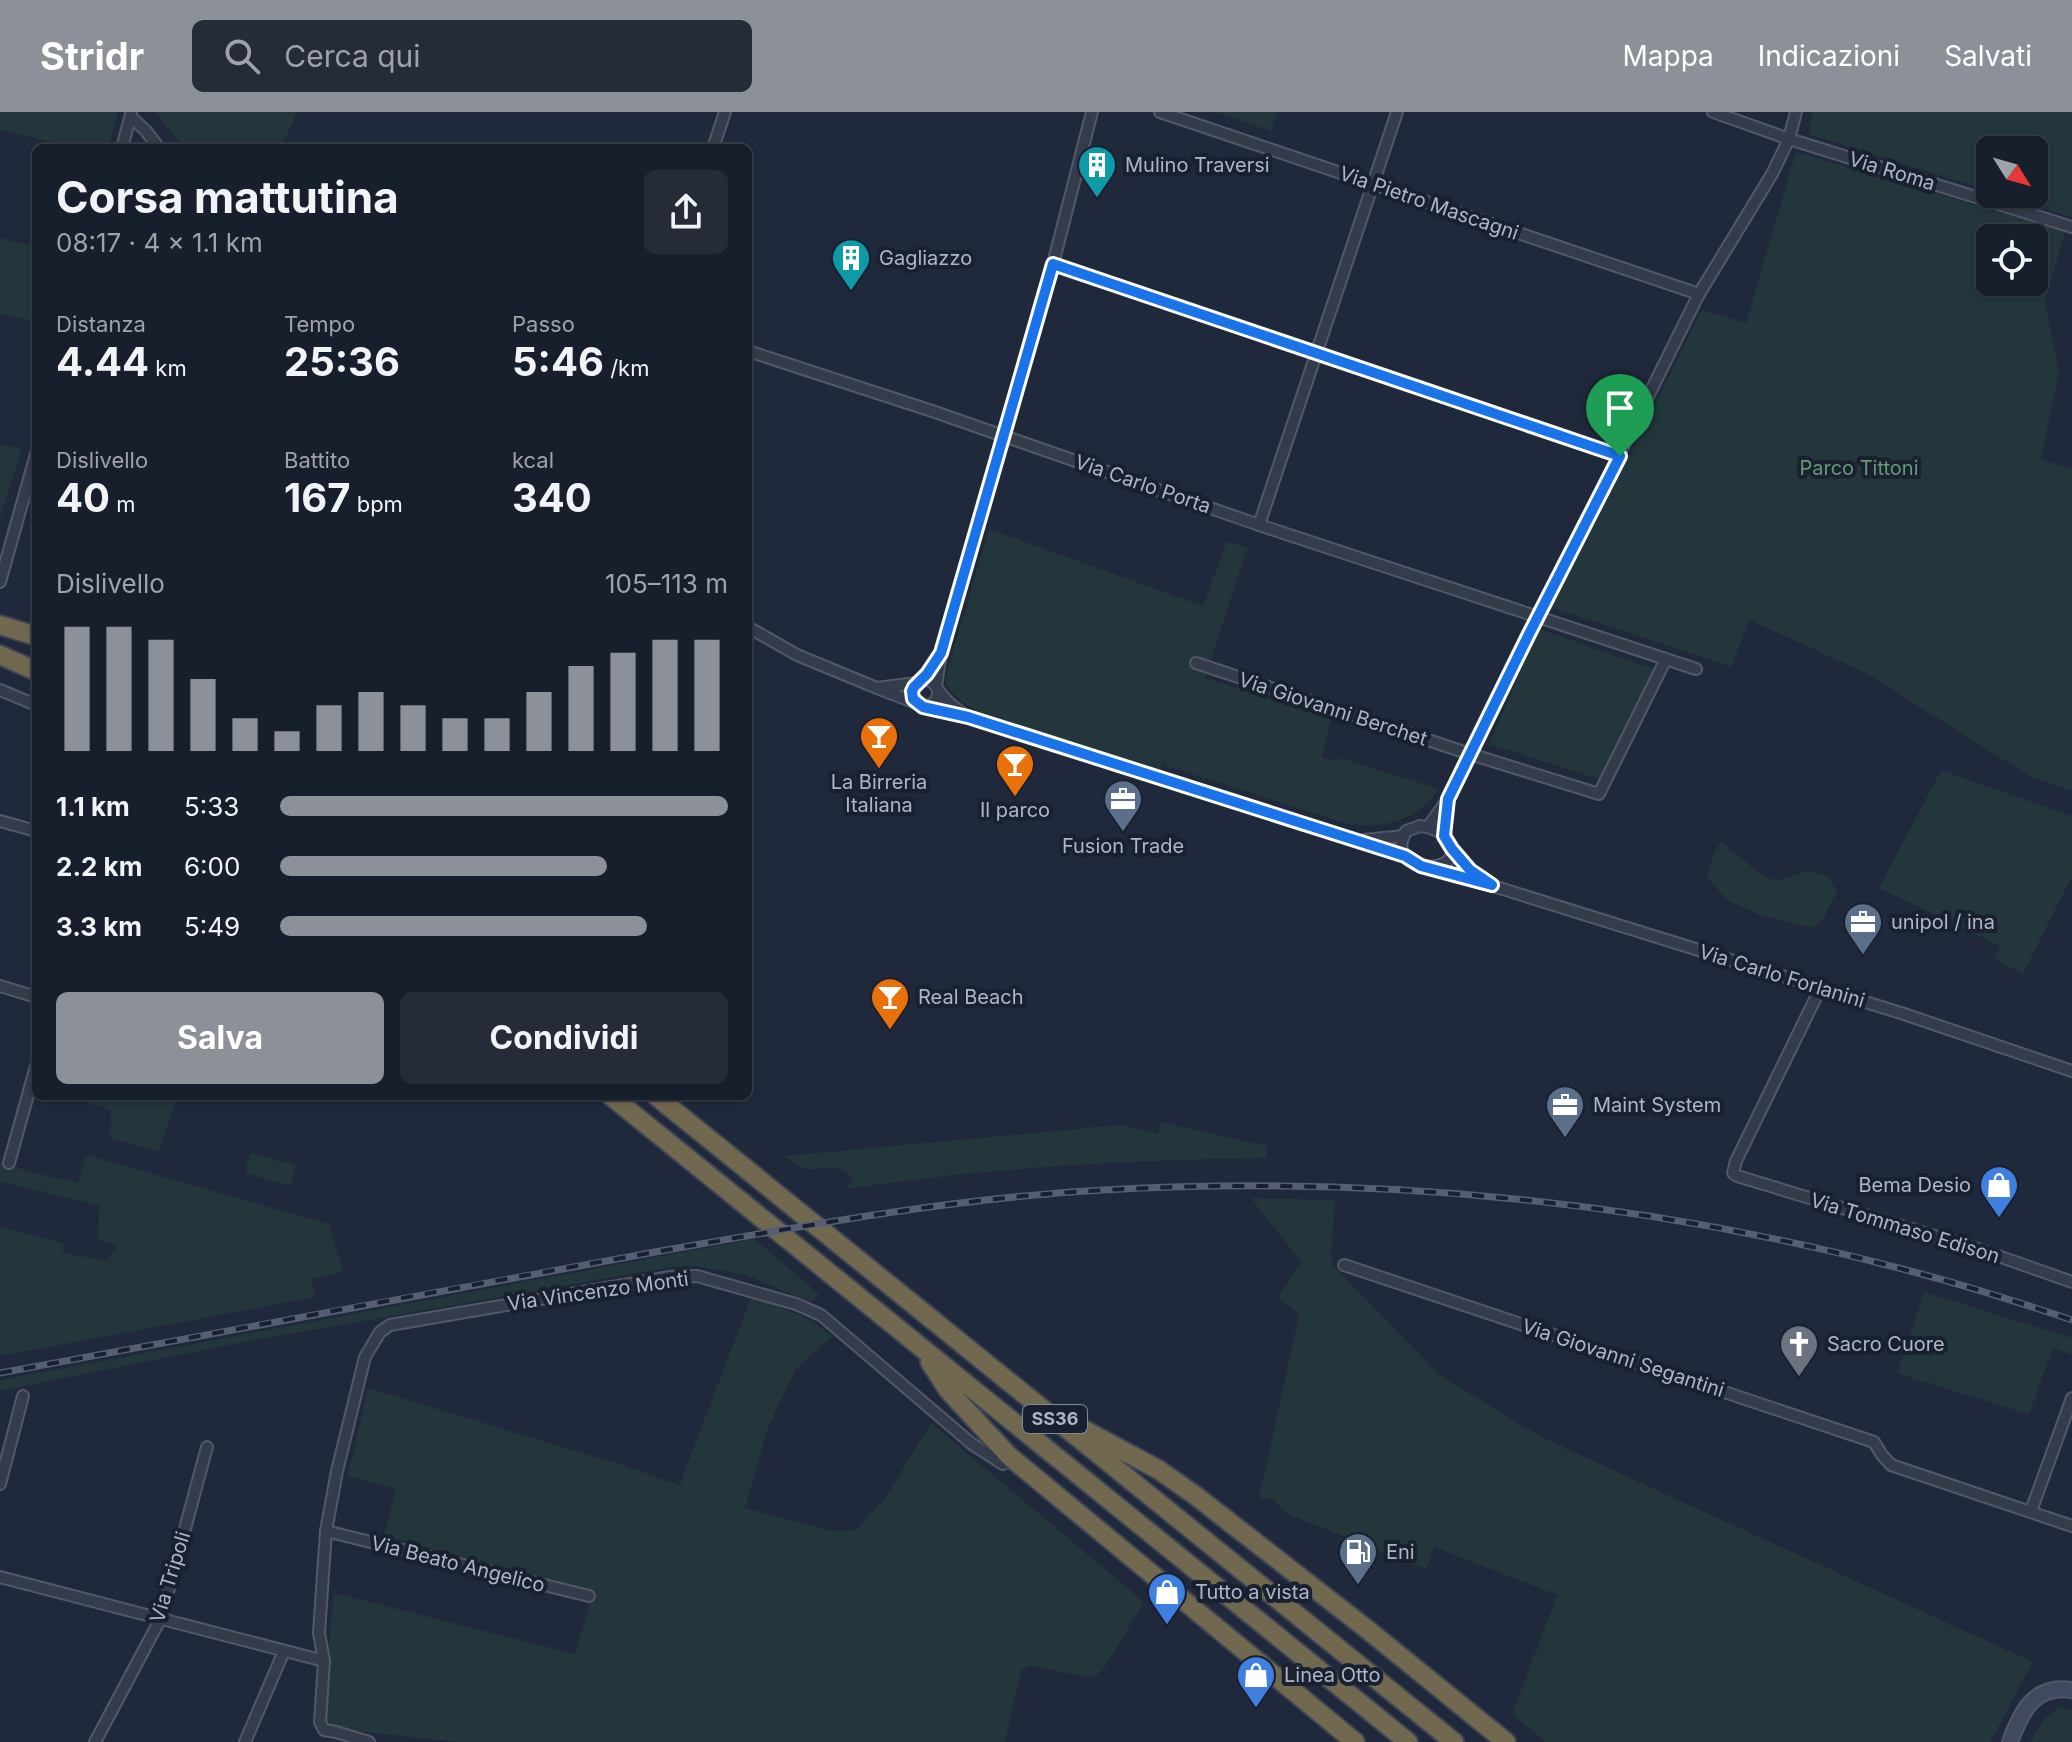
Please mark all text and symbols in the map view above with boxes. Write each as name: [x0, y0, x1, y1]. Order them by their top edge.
search box: [192, 20, 752, 92]
text: Stridr: [40, 33, 144, 79]
icon: search: [220, 34, 264, 78]
text: Cerca qui: [284, 38, 421, 74]
text: Mappa: [1622, 39, 1714, 73]
text: Indicazioni: [1758, 39, 1900, 73]
text: Salvati: [1944, 39, 2032, 73]
north arrow: [1976, 136, 2048, 208]
map controls: [1976, 136, 2048, 296]
building icon: Mulino Traversi: [1076, 144, 1118, 199]
street label: Via Roma: [1846, 147, 1938, 195]
place label: Mulino Traversi: [1125, 153, 1270, 177]
street label: Via Pietro Mascagni: [1336, 161, 1522, 245]
text: Corsa mattutina: [56, 170, 399, 224]
button: share: [644, 170, 728, 254]
button: locate: [1976, 224, 2048, 296]
text: 08:17 · 4 × 1.1 km: [56, 227, 263, 258]
building icon: Gagliazzo: [830, 237, 872, 292]
place label: Gagliazzo: [879, 246, 972, 270]
text: Distanza: [56, 311, 146, 337]
text: Tempo: [284, 311, 355, 337]
text: Passo: [512, 311, 575, 337]
text: 4.44: [56, 337, 149, 386]
text: 25:36: [284, 337, 400, 386]
text: 5:46: [512, 337, 604, 386]
text: km: [149, 355, 187, 381]
text: /km: [604, 355, 649, 381]
pin: [1586, 374, 1654, 456]
icon: arrive: [1598, 386, 1642, 430]
text: Dislivello: [56, 447, 148, 473]
text: Battito: [284, 447, 350, 473]
text: kcal: [512, 447, 554, 473]
street label: Via Carlo Porta: [1072, 450, 1214, 518]
park label: Parco Tittoni: [1799, 456, 1919, 480]
text: 40: [56, 473, 110, 522]
text: 167: [284, 473, 350, 522]
text: 340: [512, 473, 592, 522]
text: m: [110, 491, 136, 517]
text: bpm: [350, 491, 403, 517]
text: Dislivello: [56, 568, 165, 599]
text: 105–113 m: [605, 568, 728, 599]
street label: Via Giovanni Berchet: [1236, 667, 1431, 751]
bar icon: La Birreria Italiana: [858, 715, 900, 770]
bar icon: Il parco: [994, 743, 1036, 798]
place label: La Birreria Italiana: [831, 770, 927, 817]
office icon: Fusion Trade: [1102, 778, 1144, 833]
text: 1.1 km: [56, 791, 130, 822]
text: 5:33: [184, 791, 239, 822]
place label: Il parco: [980, 798, 1050, 822]
place label: Fusion Trade: [1062, 834, 1184, 858]
text: 2.2 km: [56, 851, 142, 882]
text: 6:00: [184, 851, 240, 882]
office icon: unipol / ina: [1842, 901, 1884, 956]
place label: unipol / ina: [1891, 910, 1995, 934]
text: 3.3 km: [56, 911, 142, 942]
text: 5:49: [184, 911, 240, 942]
street label: Via Carlo Forlanini: [1696, 939, 1868, 1013]
bar icon: Real Beach: [869, 976, 911, 1031]
place label: Real Beach: [918, 985, 1024, 1009]
button: Salva: [56, 992, 384, 1084]
button: Condividi: [400, 992, 728, 1084]
office icon: Maint System: [1544, 1084, 1586, 1139]
place label: Maint System: [1593, 1093, 1721, 1117]
shop icon: Bema Desio: [1978, 1164, 2020, 1219]
place label: Bema Desio: [1858, 1173, 1971, 1197]
street label: Via Tommaso Edison: [1807, 1188, 2003, 1268]
street label: Via Vincenzo Monti: [506, 1266, 690, 1316]
street label: Via Giovanni Segantini: [1519, 1314, 1727, 1402]
church icon: Sacro Cuore: [1778, 1323, 1820, 1378]
place label: Sacro Cuore: [1827, 1332, 1945, 1356]
road number: SS36: [1023, 1405, 1087, 1433]
street label: Via Tripoli: [145, 1529, 195, 1625]
street label: Via Beato Angelico: [369, 1531, 547, 1597]
fuel station icon: Eni: [1337, 1531, 1379, 1586]
place label: Eni: [1386, 1540, 1415, 1564]
shop icon: Tutto a vista: [1146, 1571, 1188, 1626]
place label: Tutto a vista: [1195, 1580, 1310, 1604]
shop icon: Linea Otto: [1235, 1654, 1277, 1709]
place label: Linea Otto: [1284, 1663, 1380, 1687]

